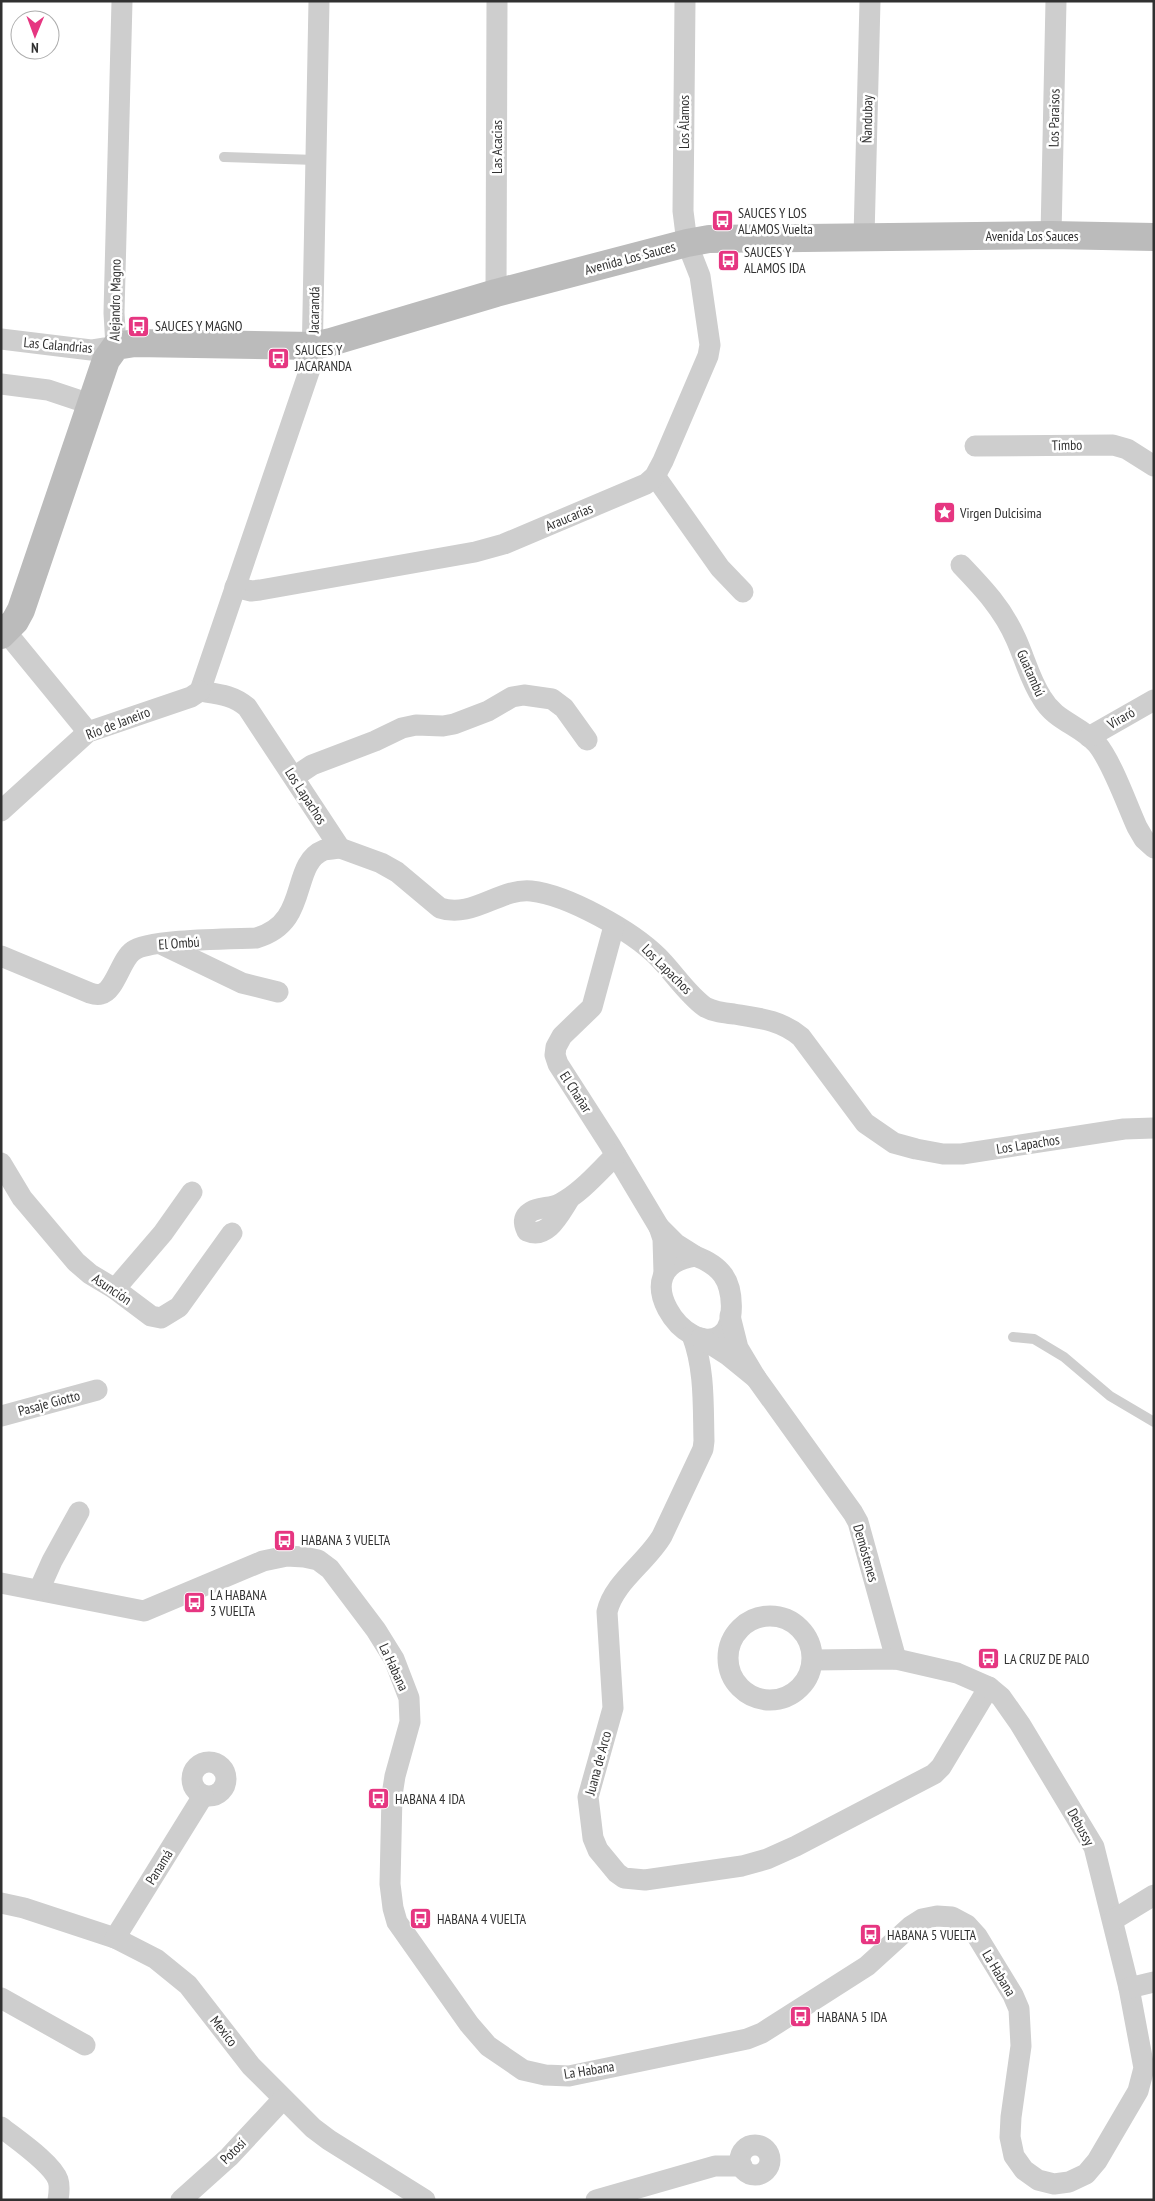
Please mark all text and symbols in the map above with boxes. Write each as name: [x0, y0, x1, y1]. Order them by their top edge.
north arrow: [10, 10, 60, 60]
text: N: [31, 39, 39, 57]
street label: Los Paraisos: [1044, 88, 1064, 147]
street label: Ñandubay: [858, 94, 876, 143]
street label: Los Álamos: [675, 95, 693, 149]
street label: Las Acacias: [488, 120, 506, 174]
place label: SAUCES Y LOS ALAMOS Vuelta: [738, 204, 813, 238]
bus stop icon: SAUCES Y LOS ALAMOS Vuelta: [710, 209, 734, 233]
street label: Avenida Los Sauces: [985, 227, 1079, 245]
street label: Avenida Los Sauces: [583, 237, 678, 279]
place label: SAUCES Y ALAMOS IDA: [744, 243, 806, 277]
bus stop icon: SAUCES Y ALAMOS IDA: [716, 248, 740, 272]
street label: Alejandro Magno: [105, 259, 125, 341]
street label: Jacarandá: [305, 286, 323, 335]
bus stop icon: SAUCES Y MAGNO: [127, 314, 151, 338]
place label: SAUCES Y MAGNO: [155, 317, 243, 335]
street label: Las Calandrias: [23, 333, 93, 357]
place label: SAUCES Y JACARANDA: [294, 341, 352, 375]
bus stop icon: SAUCES Y JACARANDA: [267, 346, 291, 370]
street label: Timbo: [1052, 436, 1082, 454]
street label: Araucarias: [542, 499, 596, 535]
place icon: Virgen Dulcisima: [932, 501, 956, 525]
place label: Virgen Dulcisima: [959, 504, 1042, 522]
street label: Guatambú: [1013, 647, 1049, 699]
street label: Río de Janeiro: [83, 703, 153, 743]
street label: Viraró: [1103, 703, 1138, 734]
street label: Los Lapachos: [281, 764, 331, 828]
street label: El Ombú: [158, 933, 200, 953]
street label: Los Lapachos: [638, 940, 696, 998]
street label: El Chañar: [556, 1068, 596, 1116]
street label: Los Lapachos: [995, 1130, 1061, 1158]
street label: Asunción: [89, 1269, 135, 1309]
street label: Pasaje Giotto: [16, 1386, 82, 1420]
street label: Demóstenes: [849, 1522, 883, 1584]
bus stop icon: HABANA 3 VUELTA: [273, 1528, 297, 1552]
place label: HABANA 3 VUELTA: [301, 1531, 391, 1549]
place label: LA HABANA 3 VUELTA: [210, 1586, 267, 1620]
bus stop icon: LA HABANA 3 VUELTA: [182, 1591, 206, 1615]
street label: La Habana: [375, 1640, 413, 1694]
bus stop icon: LA CRUZ DE PALO: [976, 1647, 1000, 1671]
place label: LA CRUZ DE PALO: [1004, 1650, 1090, 1668]
street label: Juana de Arco: [581, 1729, 615, 1798]
bus stop icon: HABANA 4 IDA: [367, 1787, 391, 1811]
place label: HABANA 4 IDA: [395, 1790, 466, 1808]
street label: Debussy: [1063, 1805, 1099, 1850]
street label: Panamá: [141, 1846, 177, 1888]
bus stop icon: HABANA 4 VUELTA: [409, 1907, 433, 1931]
place label: HABANA 4 VUELTA: [437, 1910, 527, 1928]
bus stop icon: HABANA 5 VUELTA: [859, 1923, 883, 1947]
place label: HABANA 5 VUELTA: [887, 1926, 977, 1944]
street label: La Habana: [978, 1947, 1020, 1999]
bus stop icon: HABANA 5 IDA: [789, 2005, 813, 2029]
place label: HABANA 5 IDA: [817, 2008, 888, 2026]
street label: Mexico: [206, 2012, 242, 2050]
street label: La Habana: [563, 2057, 615, 2083]
street label: Potosí: [216, 2134, 250, 2168]

